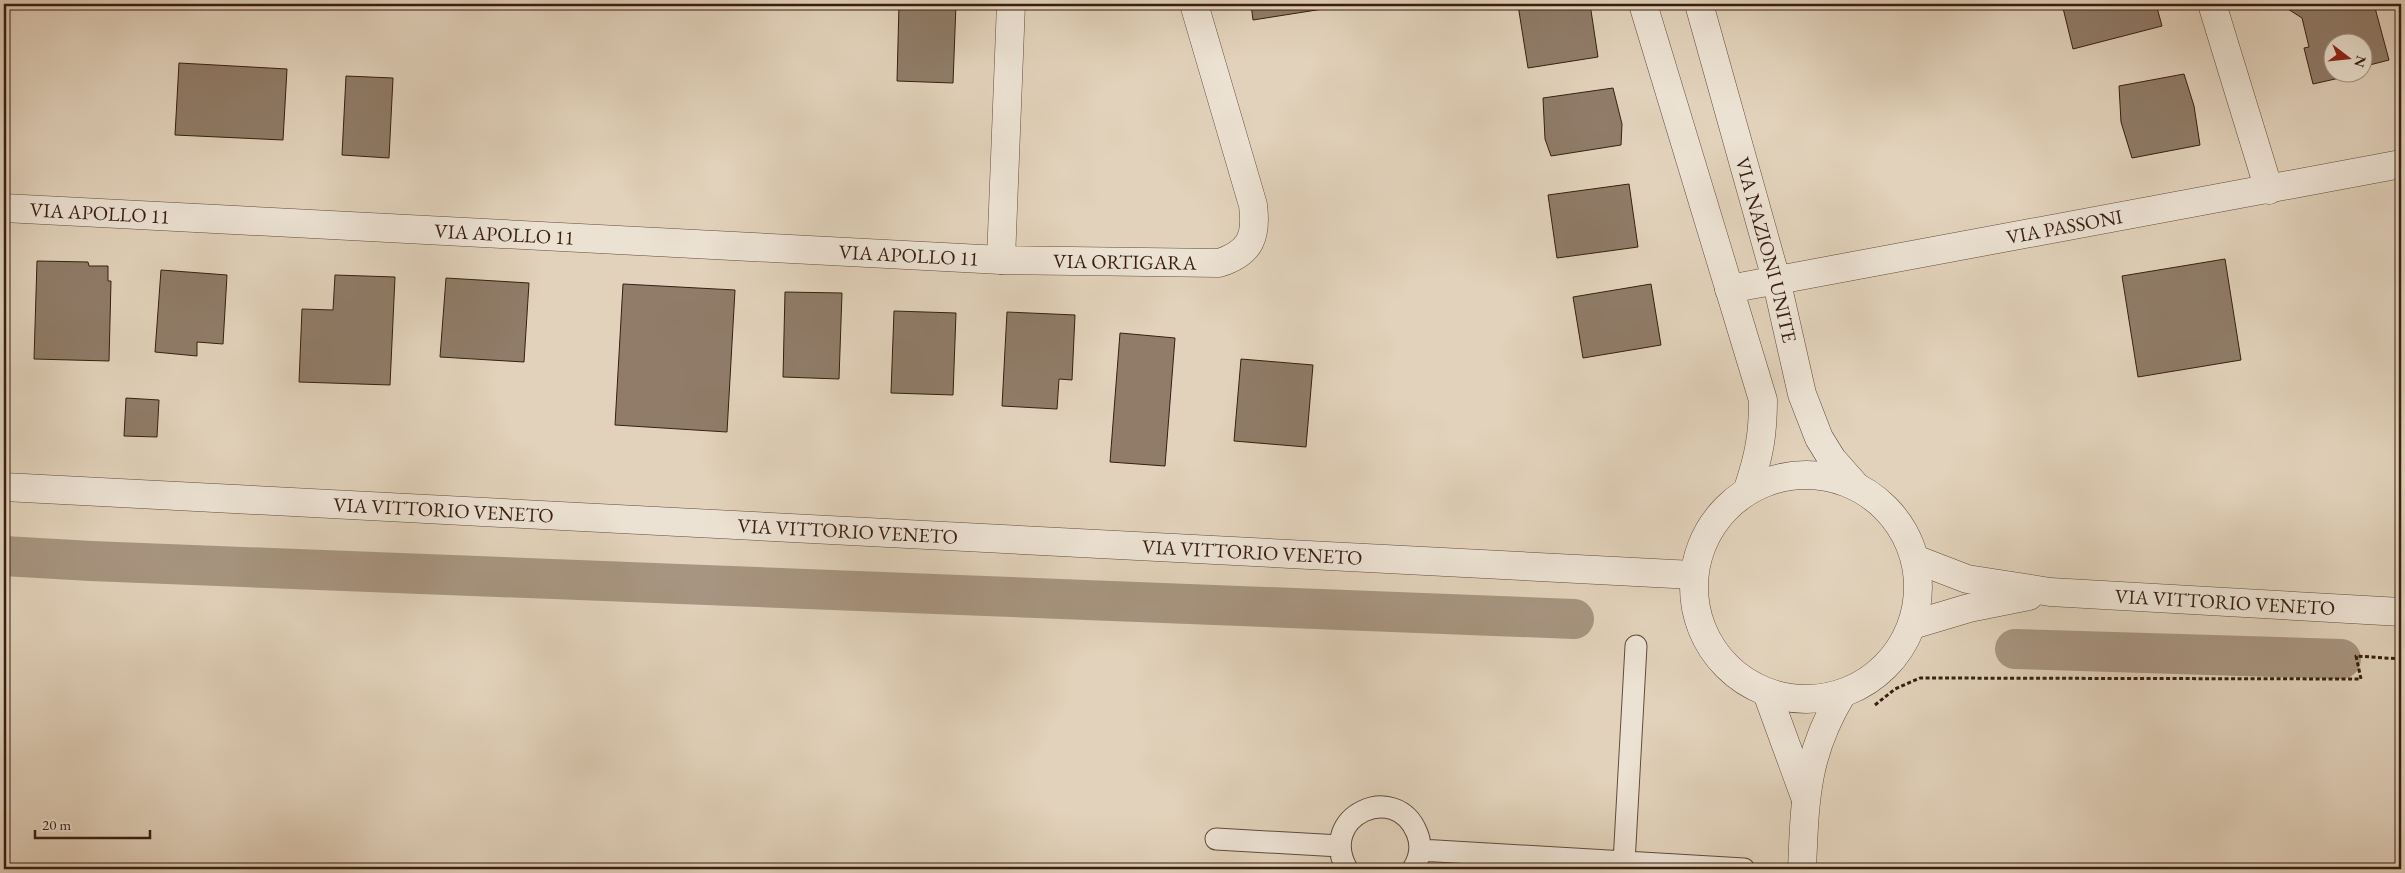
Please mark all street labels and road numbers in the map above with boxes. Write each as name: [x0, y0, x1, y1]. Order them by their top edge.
street label: VIA NAZIONI UNITE: [1730, 154, 1803, 345]
street label: VIA APOLLO 11: [29, 196, 171, 230]
street label: VIA PASSONI: [2004, 203, 2125, 250]
street label: VIA APOLLO 11: [434, 217, 575, 251]
street label: VIA APOLLO 11: [838, 239, 979, 272]
street label: VIA ORTIGARA: [1053, 248, 1197, 276]
street label: VIA VITTORIO VENETO: [333, 491, 554, 529]
street label: VIA VITTORIO VENETO: [737, 512, 959, 550]
street label: VIA VITTORIO VENETO: [1142, 533, 1363, 571]
street label: VIA VITTORIO VENETO: [2114, 583, 2336, 621]

